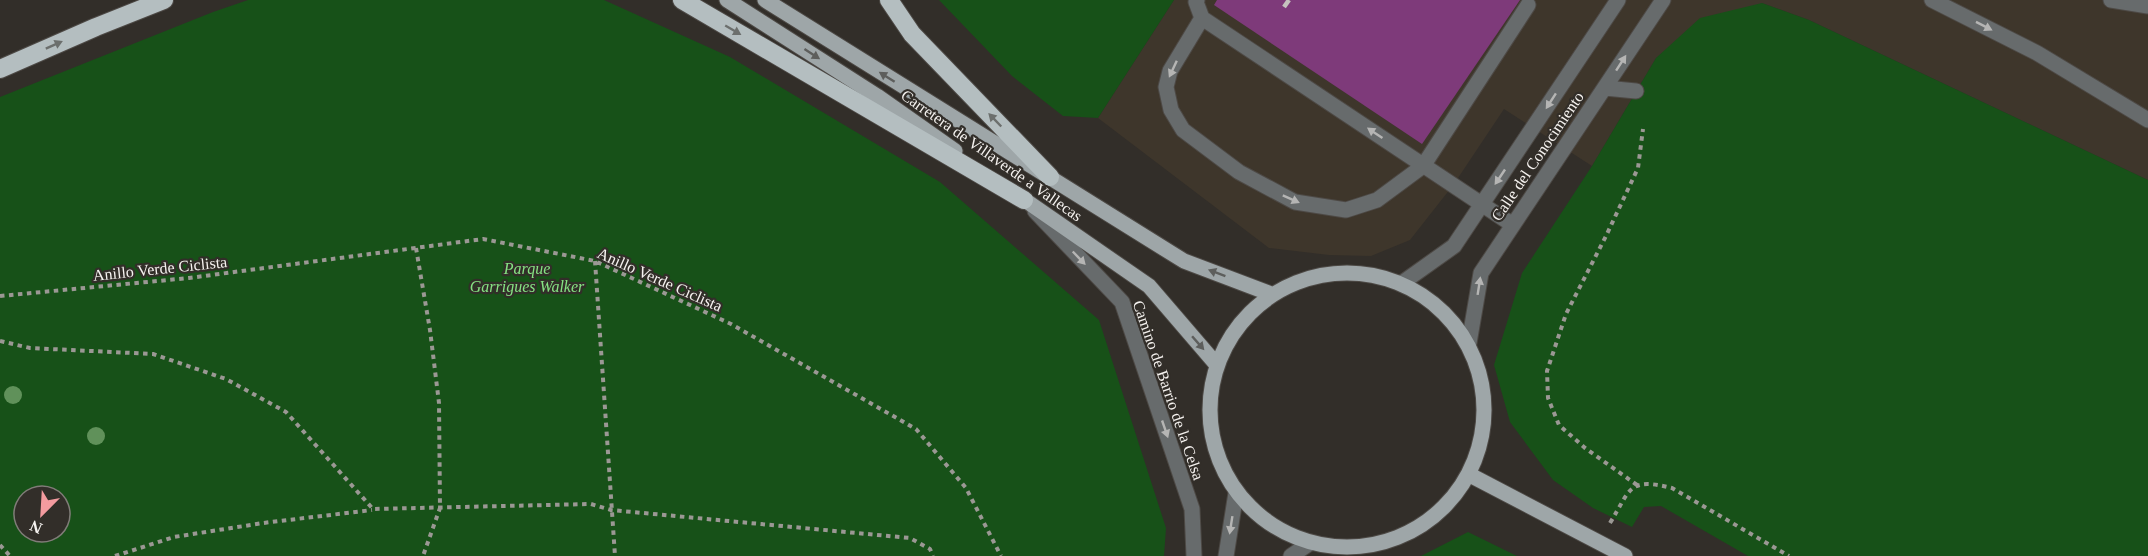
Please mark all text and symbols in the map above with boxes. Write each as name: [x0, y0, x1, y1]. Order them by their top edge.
one-way arrow: [1976, 22, 1993, 31]
one-way arrow: [724, 24, 741, 34]
one-way arrow: [45, 41, 62, 50]
one-way arrow: [804, 48, 820, 59]
one-way arrow: [1615, 55, 1626, 71]
one-way arrow: [1168, 60, 1177, 77]
one-way arrow: [879, 71, 895, 82]
street label: Carretera de Villaverde a Vallecas: [898, 86, 1085, 225]
street label: Calle del Conocimiento: [1488, 89, 1587, 224]
one-way arrow: [1546, 93, 1557, 109]
one-way arrow: [988, 113, 1002, 127]
one-way arrow: [1367, 127, 1383, 139]
one-way arrow: [1494, 169, 1506, 185]
one-way arrow: [1282, 194, 1299, 203]
street label: Anillo Verde Ciclista: [595, 244, 725, 315]
one-way arrow: [1072, 250, 1086, 264]
street label: Anillo Verde Ciclista: [92, 253, 228, 284]
park label: Parque Garrigues Walker: [470, 260, 585, 296]
one-way arrow: [1207, 268, 1225, 278]
one-way arrow: [1474, 276, 1483, 295]
street label: Camino de Barrio de la Celsa: [1130, 298, 1207, 482]
one-way arrow: [1191, 335, 1204, 350]
one-way arrow: [1160, 420, 1170, 438]
north arrow: [12, 484, 72, 544]
one-way arrow: [1227, 515, 1236, 534]
text: N: [27, 517, 45, 537]

